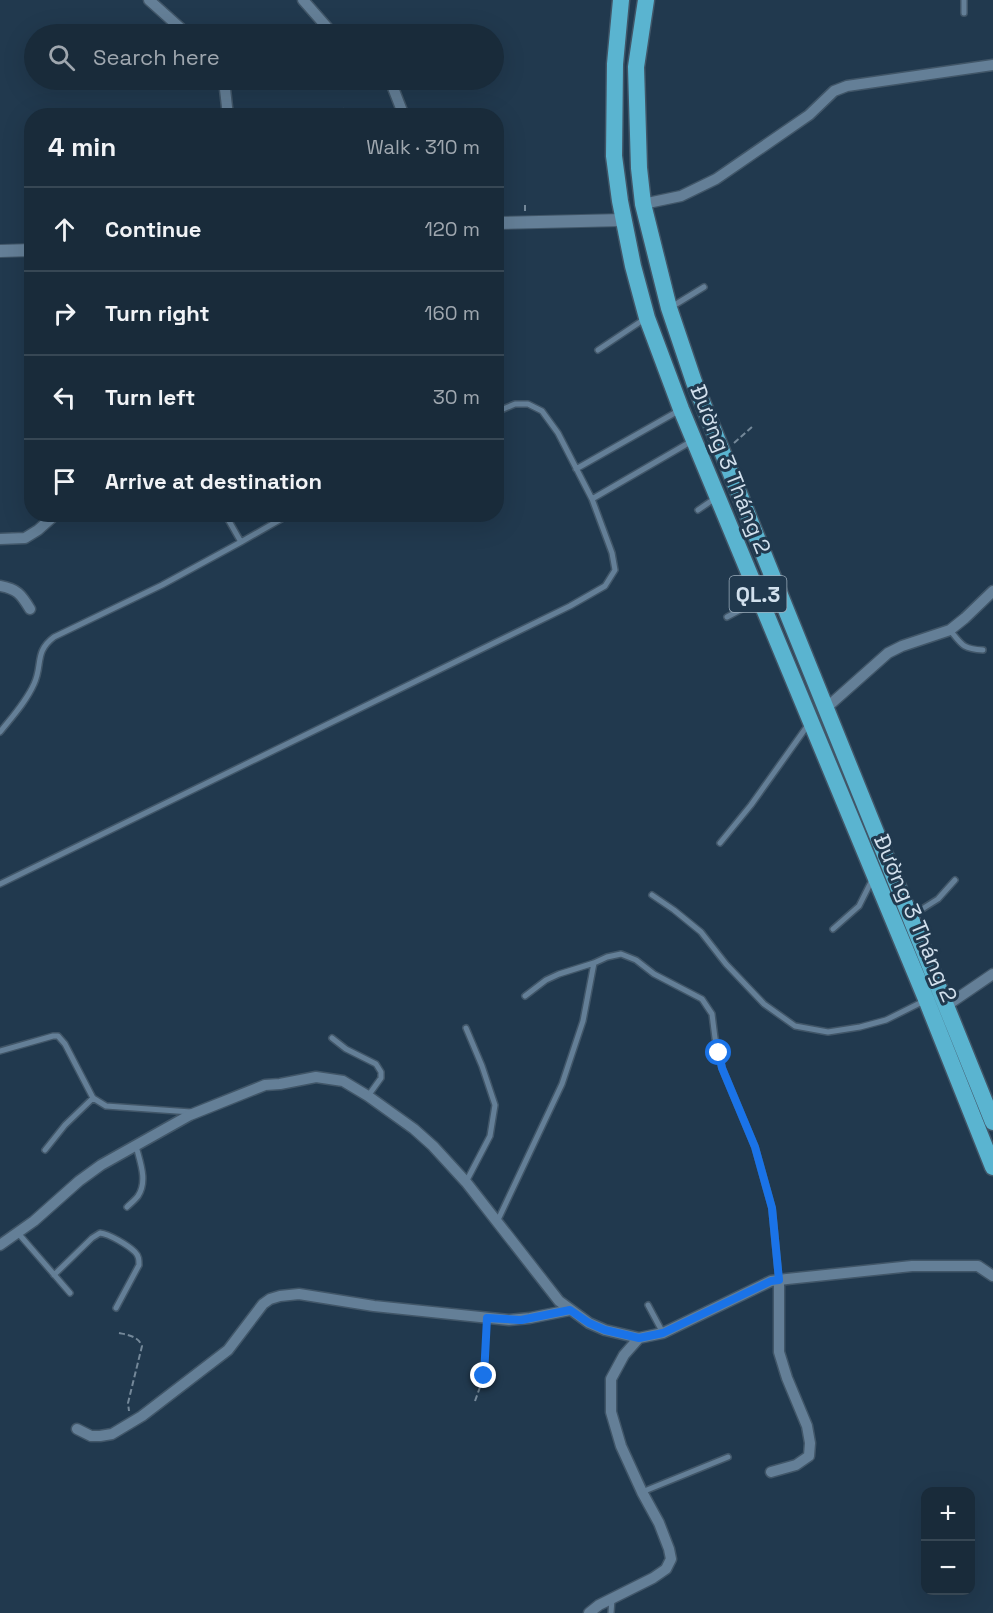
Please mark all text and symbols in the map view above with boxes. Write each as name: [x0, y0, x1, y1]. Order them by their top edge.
search box: [24, 24, 504, 90]
icon: search: [45, 41, 78, 74]
text: Search here: [93, 43, 220, 71]
text: 4 min: [48, 130, 116, 164]
text: Walk · 310 m: [366, 134, 480, 160]
icon: ahead: [48, 213, 81, 246]
text: Continue: [105, 215, 201, 243]
text: 120 m: [424, 216, 480, 242]
icon: right: [48, 297, 81, 330]
text: Turn right: [105, 299, 210, 327]
text: 160 m: [424, 300, 480, 326]
street label: Đường 3 Tháng 2: [684, 380, 778, 558]
icon: left: [48, 381, 81, 414]
text: Turn left: [105, 383, 195, 411]
text: 30 m: [433, 384, 480, 410]
icon: arrive: [48, 465, 81, 498]
text: Arrive at destination: [105, 467, 322, 495]
road number: QL.3: [730, 576, 786, 612]
street label: Đường 3 Tháng 2: [868, 830, 964, 1006]
route start: [705, 1039, 731, 1065]
route end: [470, 1362, 496, 1388]
map controls: [921, 1487, 975, 1595]
button: +: [921, 1487, 975, 1541]
button: −: [921, 1541, 975, 1595]

